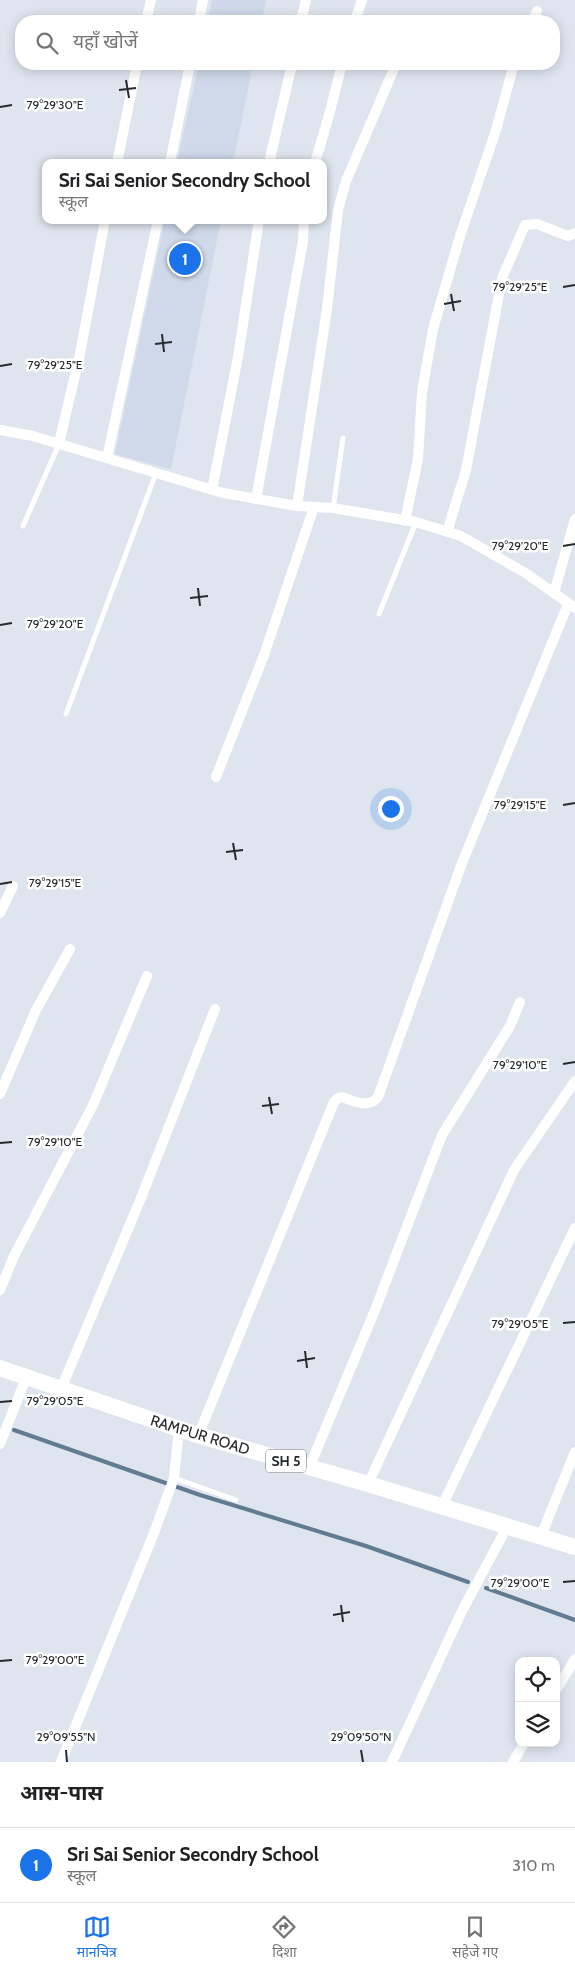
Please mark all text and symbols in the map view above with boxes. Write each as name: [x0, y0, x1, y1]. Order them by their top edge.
search box: [15, 15, 560, 70]
icon: search: [33, 29, 61, 57]
text: यहाँ खोजें: [73, 30, 138, 53]
text: 79°29'30"E: [27, 97, 84, 112]
popup: [42, 159, 327, 224]
text: Sri Sai Senior Secondry School: [59, 169, 310, 192]
text: स्कूल: [59, 192, 88, 211]
pin: 1: [169, 240, 201, 278]
text: 79°29'25"E: [493, 279, 548, 294]
text: 79°29'25"E: [28, 357, 83, 372]
text: 79°29'20"E: [492, 538, 549, 553]
text: 79°29'20"E: [27, 616, 84, 631]
your location: [378, 796, 404, 822]
text: 79°29'15"E: [494, 797, 547, 812]
text: 79°29'15"E: [29, 875, 82, 890]
text: 79°29'10"E: [493, 1057, 548, 1072]
text: 79°29'10"E: [28, 1134, 83, 1149]
text: 79°29'05"E: [492, 1316, 549, 1331]
text: 79°29'05"E: [27, 1393, 84, 1408]
street label: RAMPUR ROAD: [148, 1411, 252, 1459]
road number: SH 5: [266, 1450, 306, 1472]
text: 79°29'00"E: [491, 1575, 550, 1590]
text: 79°29'00"E: [26, 1652, 85, 1667]
map controls: [515, 1657, 560, 1747]
button: locate: [515, 1657, 560, 1702]
button: layers: [515, 1702, 560, 1747]
text: 29°09'55"N: [36, 1729, 96, 1744]
text: 29°09'50"N: [330, 1729, 392, 1744]
text: आस-पास: [20, 1780, 103, 1805]
text: Sri Sai Senior Secondry School: [67, 1843, 319, 1866]
text: 1: [33, 1856, 39, 1875]
text: 310 m: [512, 1856, 555, 1875]
text: स्कूल: [67, 1866, 96, 1885]
tab: मानचित्र: [77, 1913, 117, 1963]
tab: दिशा: [270, 1913, 298, 1963]
tab: सहेजे गए: [452, 1913, 498, 1963]

